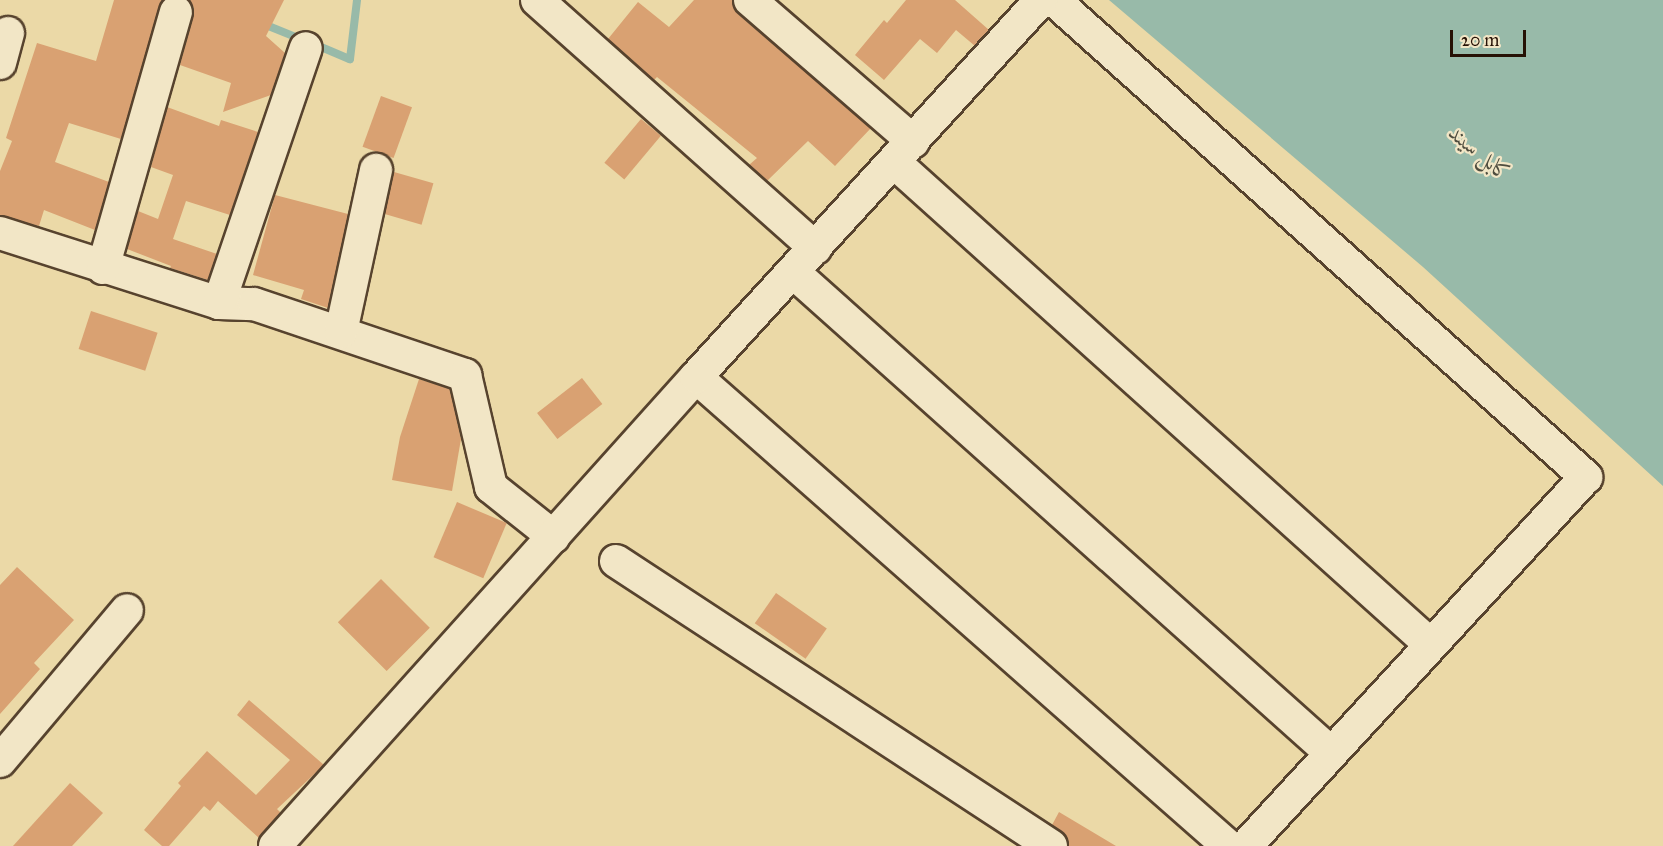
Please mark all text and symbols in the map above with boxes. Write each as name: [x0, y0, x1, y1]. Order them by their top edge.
scale bar: [1453, 18, 1530, 56]
text: 20 m: [1461, 29, 1499, 51]
water label: کابل سيند: [1443, 119, 1517, 187]

